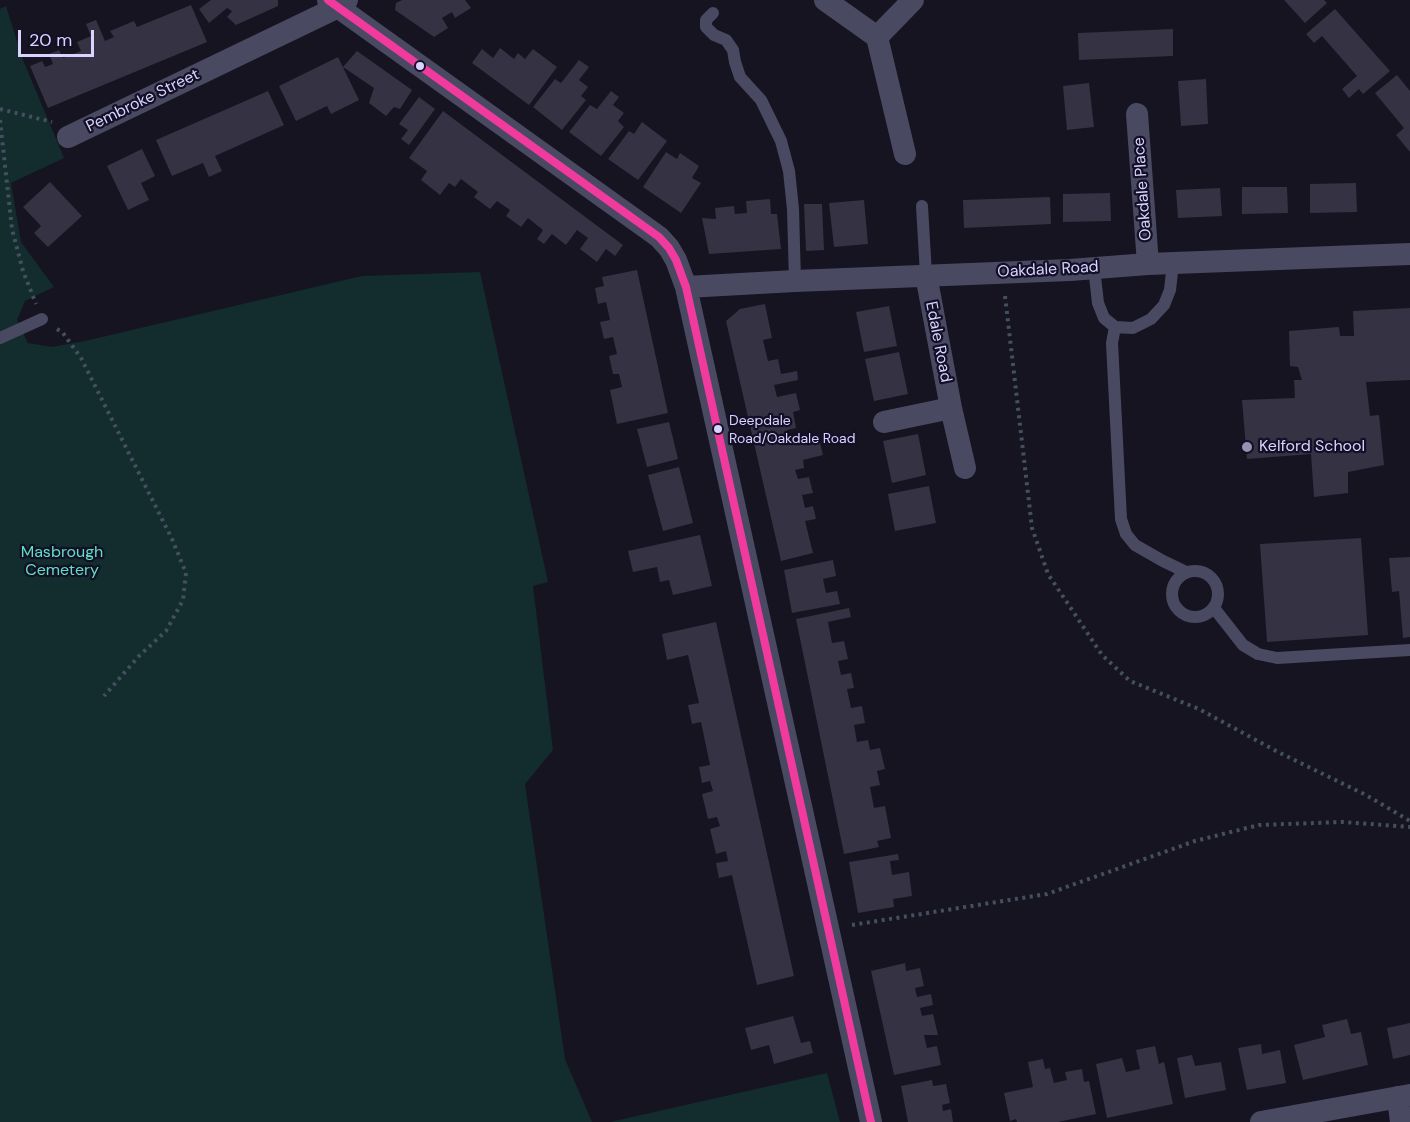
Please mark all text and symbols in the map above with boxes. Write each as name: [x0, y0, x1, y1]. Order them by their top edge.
scale bar: [21, 18, 98, 56]
text: 20 m: [29, 28, 72, 52]
unlabelled marker: [414, 60, 426, 72]
street label: Pembroke Street: [83, 65, 203, 137]
street label: Oakdale Place: [1130, 136, 1156, 242]
street label: Oakdale Road: [997, 258, 1099, 282]
street label: Edale Road: [921, 300, 955, 384]
place label: Deepdale Road/Oakdale Road: [729, 413, 855, 446]
marker: Deepdale Road/Oakdale Road: [712, 423, 724, 435]
place label: Kelford School: [1259, 437, 1365, 457]
marker: Kelford School: [1240, 440, 1254, 454]
park label: Masbrough Cemetery: [21, 543, 103, 581]

